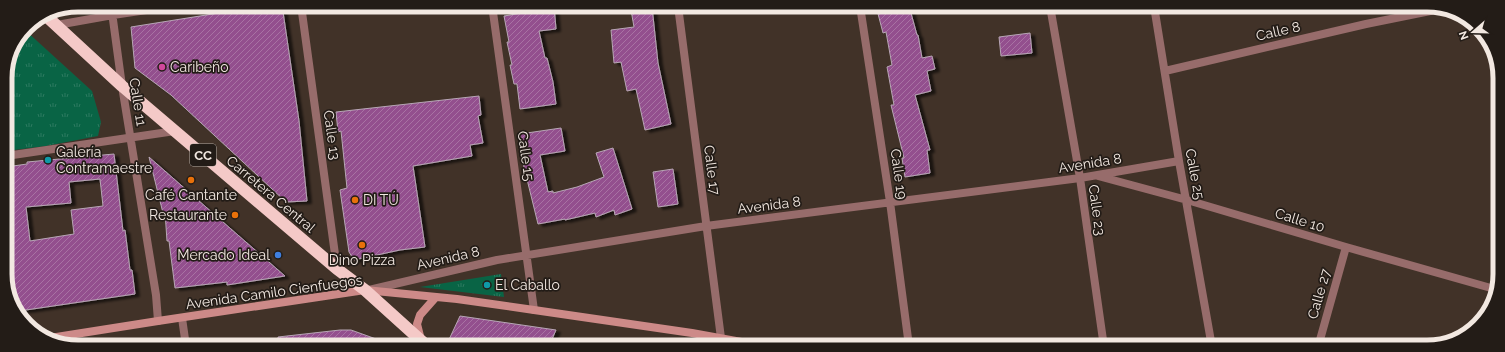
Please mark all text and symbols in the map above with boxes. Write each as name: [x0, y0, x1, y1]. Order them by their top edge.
north arrow: [1453, 12, 1493, 52]
street label: Calle 8: [1254, 18, 1302, 44]
text: N: [1457, 29, 1472, 41]
place label: Caribeño: [170, 59, 229, 75]
marker: Caribeño: [157, 62, 167, 72]
street label: Calle 11: [126, 77, 150, 127]
street label: Calle 13: [321, 109, 343, 161]
street label: Calle 15: [515, 130, 537, 182]
place label: Galería Contramaestre: [56, 144, 152, 176]
road number: CC: [190, 144, 216, 166]
street label: Calle 17: [701, 144, 723, 196]
street label: Calle 25: [1182, 147, 1208, 201]
street label: Calle 19: [888, 148, 910, 200]
street label: Avenida 8: [1057, 150, 1123, 176]
street label: Carretera Central: [223, 152, 319, 236]
marker: Galería Contramaestre: [43, 155, 53, 165]
marker: Café Cantante: [186, 175, 196, 185]
street label: Calle 23: [1085, 183, 1109, 237]
place label: Café Cantante: [145, 187, 237, 203]
place label: DI TÚ: [363, 191, 399, 208]
street label: Avenida 8: [736, 193, 802, 217]
marker: DI TÚ: [350, 195, 360, 205]
street label: Calle 10: [1273, 205, 1327, 235]
place label: Restaurante: [149, 207, 227, 223]
marker: Restaurante: [230, 210, 240, 220]
marker: Dino Pizza: [357, 240, 367, 250]
street label: Avenida 8: [415, 243, 481, 273]
place label: Mercado Ideal: [177, 247, 270, 263]
marker: Mercado Ideal: [273, 250, 283, 260]
place label: Dino Pizza: [329, 252, 395, 268]
street label: Calle 27: [1304, 267, 1334, 321]
street label: Avenida Camilo Cienfuegos: [185, 272, 364, 312]
place label: El Caballo: [495, 277, 560, 293]
marker: El Caballo: [482, 280, 492, 290]

